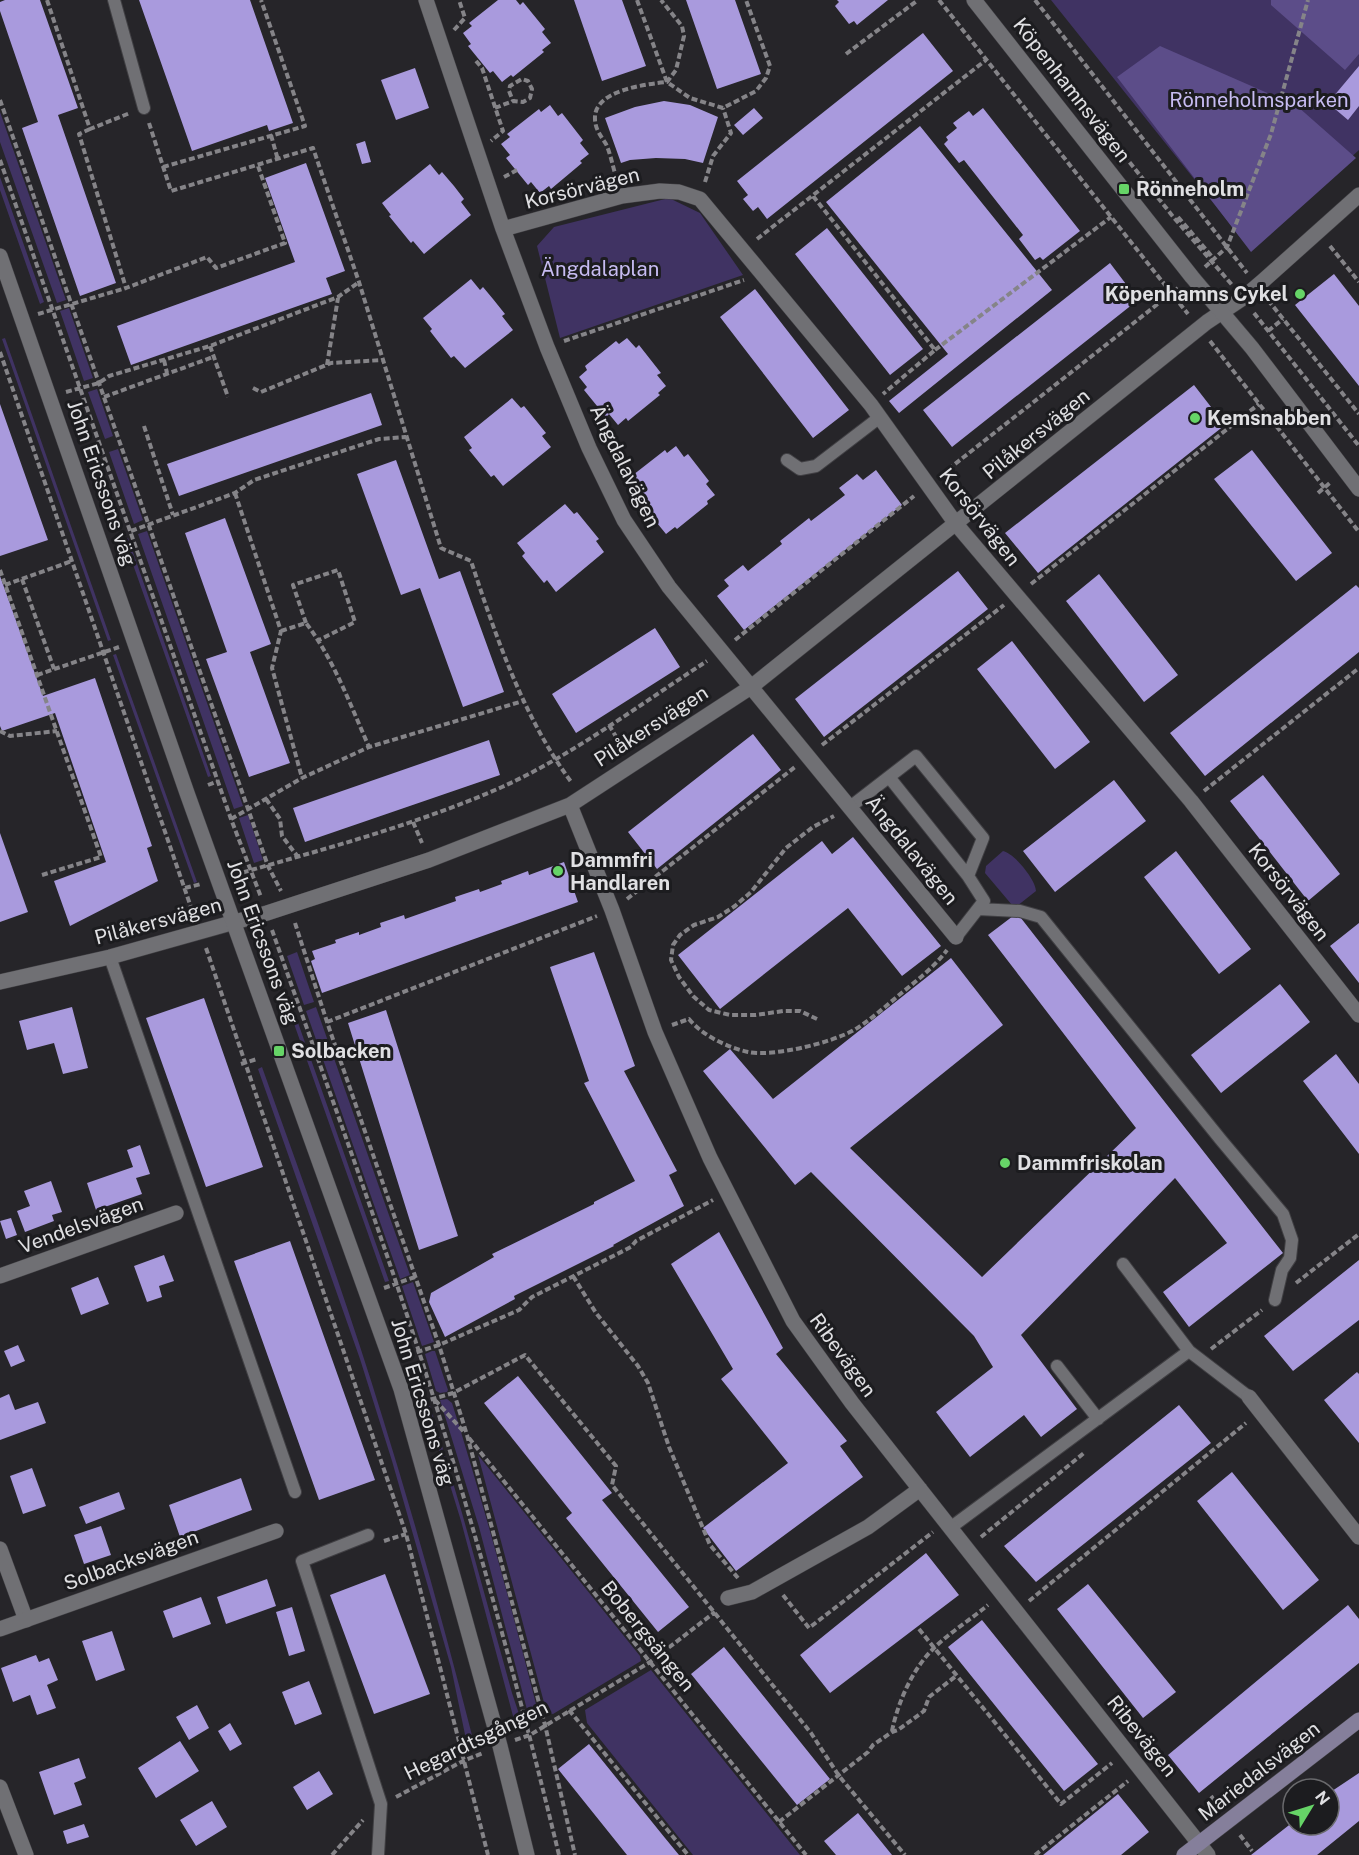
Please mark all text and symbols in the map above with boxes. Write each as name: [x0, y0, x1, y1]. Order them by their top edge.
street label: Köpenhamnsvägen: [1008, 13, 1136, 167]
park label: Rönneholmsparken: [1169, 88, 1349, 112]
street label: Korsörvägen: [522, 162, 642, 214]
place label: Rönneholm: [1136, 177, 1244, 201]
marker: Rönneholm: [1117, 182, 1131, 196]
park label: Ängdalaplan: [541, 257, 659, 281]
place label: Köpenhamns Cykel: [1105, 282, 1288, 306]
marker: Köpenhamns Cykel: [1293, 287, 1307, 301]
street label: Pilåkersvägen: [978, 384, 1094, 484]
street label: John Ericssons väg: [62, 397, 142, 569]
street label: Ängdalavägen: [585, 401, 665, 531]
place label: Kemsnabben: [1207, 406, 1331, 430]
marker: Kemsnabben: [1188, 411, 1202, 425]
street label: Korsörvägen: [934, 463, 1026, 571]
street label: Pilåkersvägen: [590, 680, 712, 772]
street label: Ängdalavägen: [861, 791, 963, 909]
street label: Korsörvägen: [1243, 838, 1335, 946]
place label: Dammfri Handlaren: [570, 848, 670, 895]
street label: John Ericssons väg: [222, 856, 304, 1028]
marker: Dammfri Handlaren: [551, 864, 565, 878]
street label: Pilåkersvägen: [92, 892, 224, 950]
place label: Solbacken: [291, 1039, 391, 1063]
marker: Solbacken: [272, 1044, 286, 1058]
place label: Dammfriskolan: [1017, 1151, 1163, 1175]
marker: Dammfriskolan: [998, 1156, 1012, 1170]
street label: Vendelsvägen: [16, 1191, 146, 1259]
street label: Ribevägen: [805, 1309, 881, 1401]
street label: John Ericssons väg: [386, 1315, 460, 1489]
street label: Solbacksvägen: [61, 1525, 201, 1595]
street label: Bobergsängen: [596, 1576, 700, 1696]
street label: Ribevägen: [1102, 1691, 1182, 1781]
street label: Hegardtsgången: [400, 1695, 552, 1785]
street label: Mariedalsvägen: [1193, 1716, 1325, 1826]
north arrow: [1281, 1777, 1341, 1837]
text: N: [1311, 1787, 1334, 1809]

